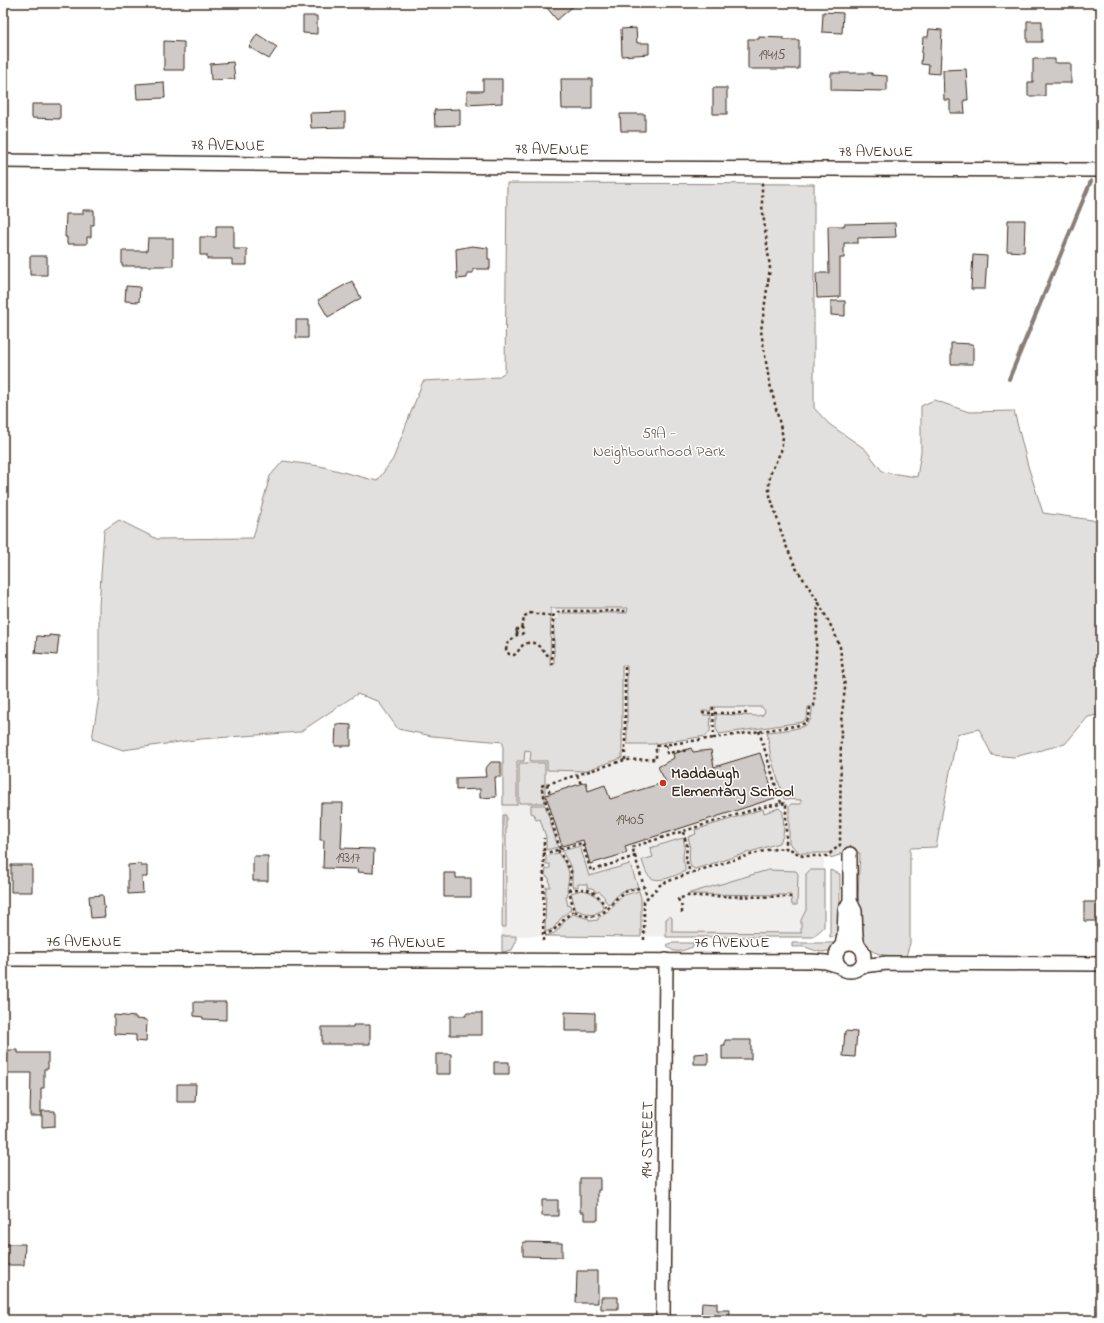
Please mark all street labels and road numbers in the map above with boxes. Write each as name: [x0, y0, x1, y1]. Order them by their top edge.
street label: 78 AVENUE: [191, 133, 265, 159]
street label: 78 AVENUE: [515, 137, 589, 163]
street label: 78 AVENUE: [839, 140, 913, 164]
street label: 76 AVENUE: [46, 930, 122, 954]
street label: 76 AVENUE: [370, 931, 446, 955]
street label: 76 AVENUE: [694, 931, 770, 955]
street label: 194 STREET: [635, 1101, 661, 1179]

